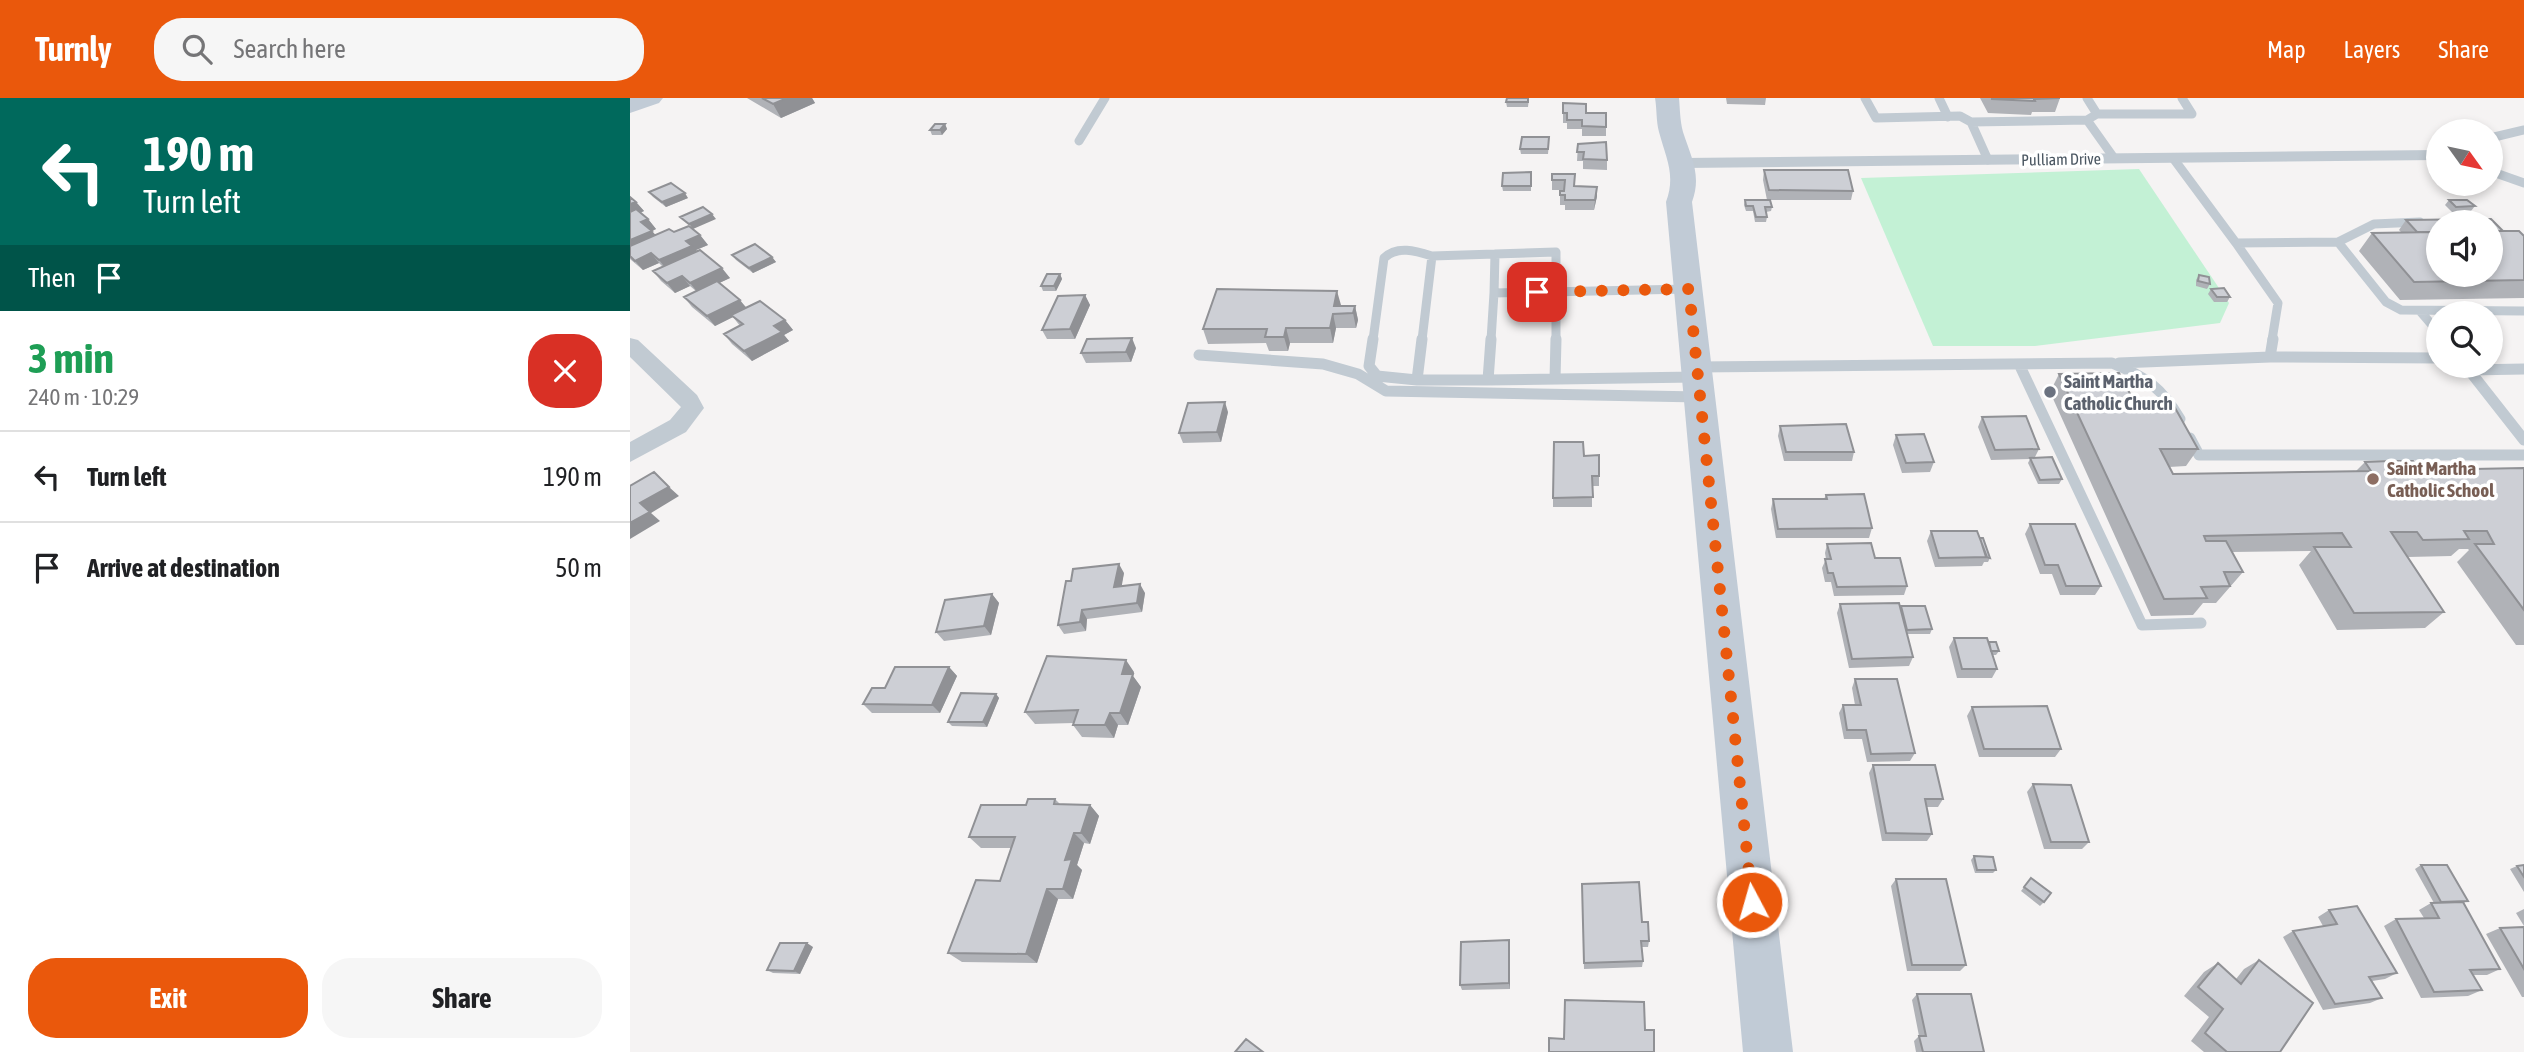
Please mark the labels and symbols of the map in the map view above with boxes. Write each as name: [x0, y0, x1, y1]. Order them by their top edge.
north arrow: [2426, 119, 2502, 196]
street label: Pulliam Drive: [2021, 149, 2101, 169]
pin: [1507, 262, 1567, 322]
place label: Saint Martha Catholic Church: [2064, 370, 2173, 414]
marker: Saint Martha Catholic Church: [2042, 384, 2058, 400]
place label: Saint Martha Catholic School: [2387, 457, 2495, 501]
marker: Saint Martha Catholic School: [2365, 471, 2381, 487]
position arrow: [1715, 865, 1789, 939]

